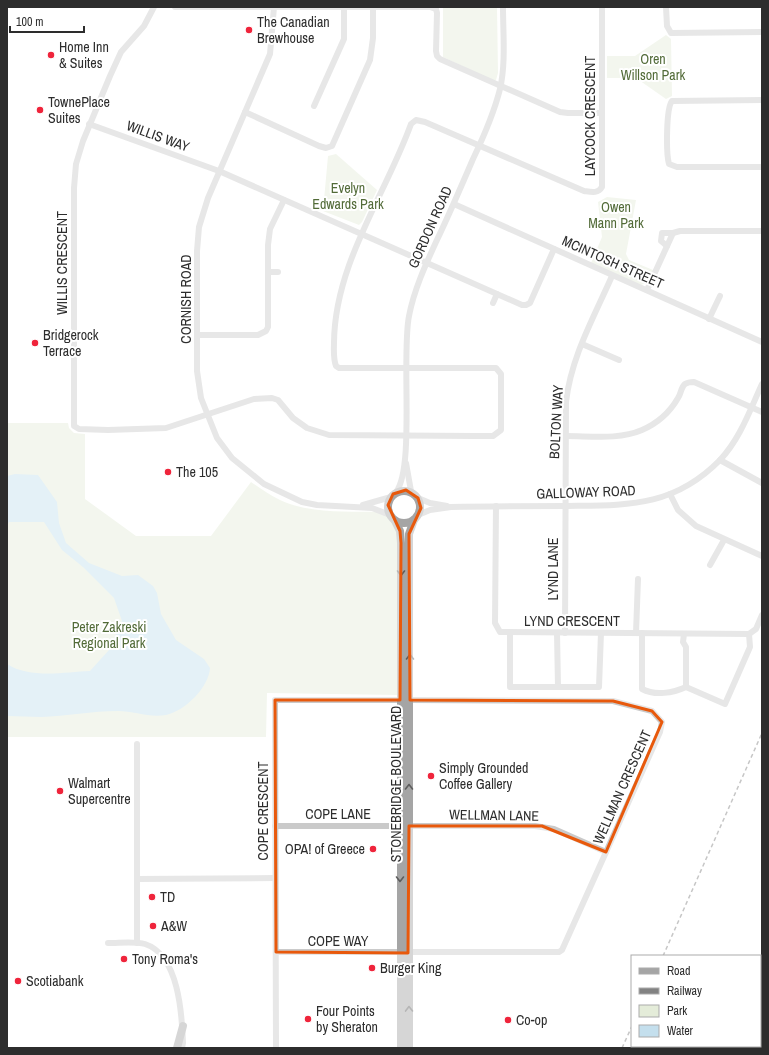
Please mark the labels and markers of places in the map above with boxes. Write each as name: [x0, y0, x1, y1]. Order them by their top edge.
place label: The Canadian Brewhouse: [257, 13, 330, 47]
marker: The Canadian Brewhouse: [244, 25, 254, 35]
place label: Home Inn & Suites: [59, 38, 109, 72]
marker: Home Inn & Suites: [46, 50, 56, 60]
place label: TownePlace Suites: [48, 93, 110, 127]
marker: TownePlace Suites: [35, 105, 45, 115]
place label: Bridgerock Terrace: [43, 326, 99, 360]
marker: Bridgerock Terrace: [30, 338, 40, 348]
place label: The 105: [176, 463, 218, 481]
marker: The 105: [163, 467, 173, 477]
place label: Simply Grounded Coffee Gallery: [439, 759, 528, 793]
marker: Simply Grounded Coffee Gallery: [426, 771, 436, 781]
place label: Walmart Supercentre: [68, 774, 131, 808]
marker: Walmart Supercentre: [55, 786, 65, 796]
place label: OPA! of Greece: [285, 840, 365, 858]
marker: OPA! of Greece: [368, 844, 378, 854]
place label: TD: [160, 888, 175, 906]
marker: TD: [147, 892, 157, 902]
place label: A&W: [160, 917, 187, 935]
marker: A&W: [148, 921, 158, 931]
place label: Tony Roma's: [132, 950, 198, 968]
marker: Tony Roma's: [119, 954, 129, 964]
place label: Burger King: [380, 959, 442, 977]
marker: Burger King: [367, 963, 377, 973]
place label: Scotiabank: [26, 972, 84, 990]
marker: Scotiabank: [13, 976, 23, 986]
place label: Four Points by Sheraton: [316, 1002, 378, 1036]
place label: Co-op: [516, 1011, 547, 1029]
marker: Four Points by Sheraton: [303, 1014, 313, 1024]
marker: Co-op: [503, 1015, 513, 1025]

